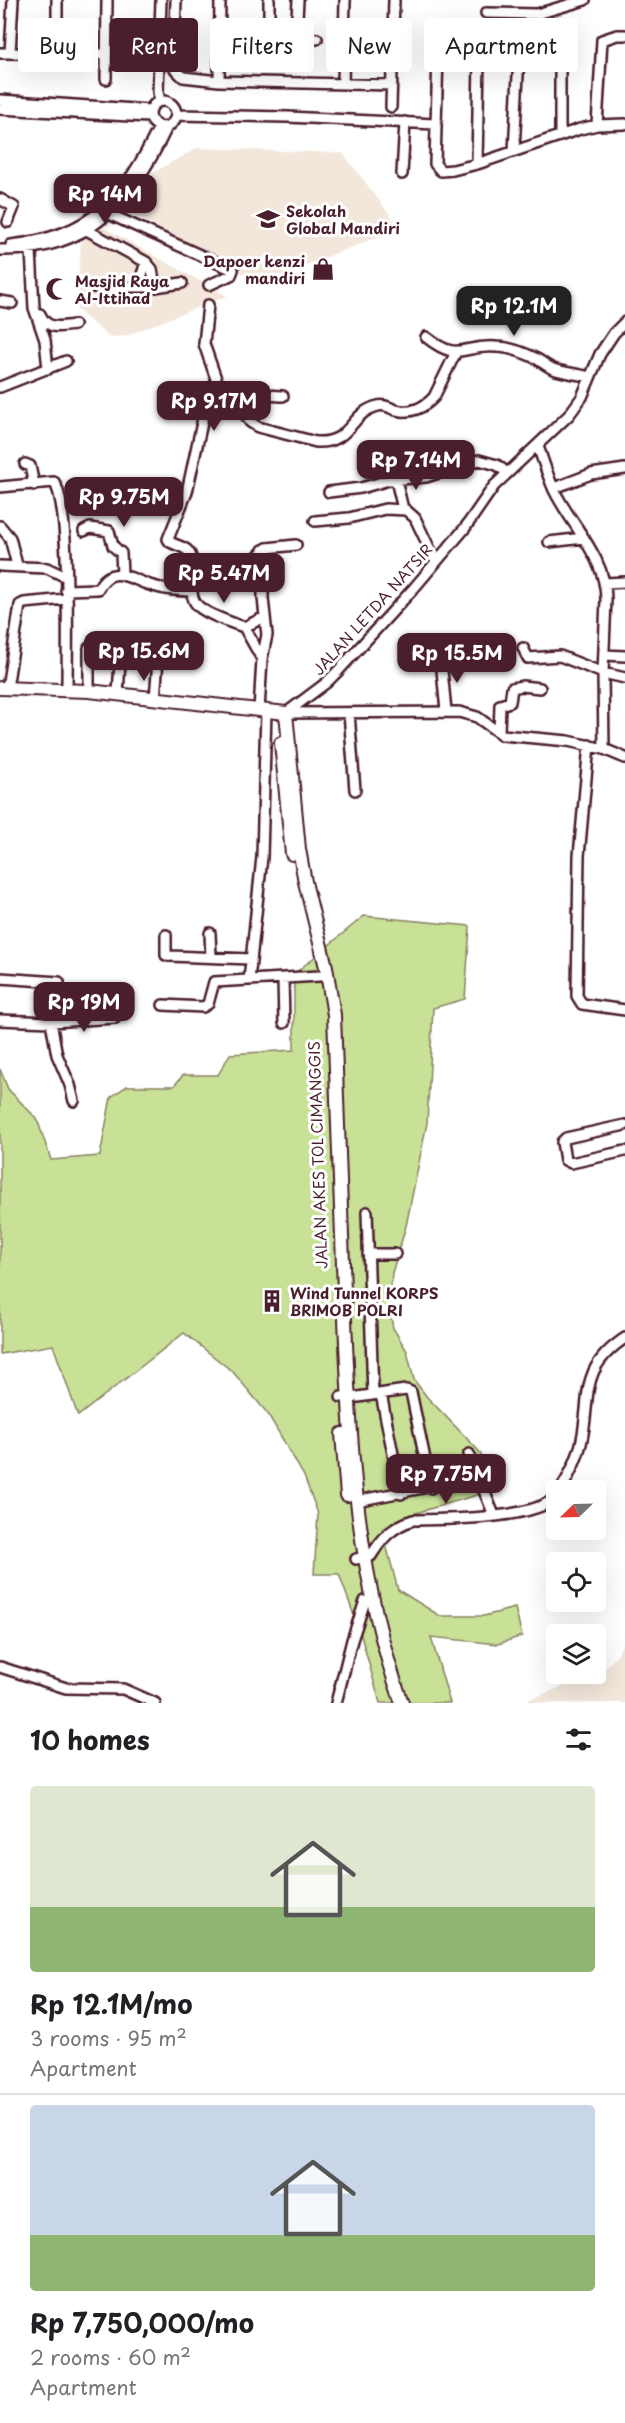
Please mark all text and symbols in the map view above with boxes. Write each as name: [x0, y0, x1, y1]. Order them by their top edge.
chip: Buy: [18, 18, 98, 72]
chip: Rent: [110, 18, 198, 72]
chip: Filters: [210, 18, 314, 72]
chip: New: [326, 18, 412, 72]
chip: Apartment: [424, 18, 578, 72]
pin: Rp 14M: [56, 174, 154, 225]
text: Rp 14M: [68, 178, 142, 208]
place label: Sekolah Global Mandiri: [286, 199, 400, 239]
school or university icon: Sekolah Global Mandiri: [255, 206, 281, 232]
place label: Dapoer kenzi mandiri: [203, 249, 305, 289]
shop icon: Dapoer kenzi mandiri: [310, 256, 336, 282]
place label: Masjid Raya Al-Ittihad: [75, 269, 170, 309]
mosque icon: Masjid Raya Al-Ittihad: [44, 276, 70, 302]
pin: Rp 12.1M: [452, 286, 576, 337]
text: Rp 12.1M: [470, 290, 558, 320]
pin: Rp 9.17M: [152, 381, 276, 432]
text: Rp 9.17M: [171, 385, 257, 415]
pin: Rp 7.14M: [354, 440, 478, 491]
text: Rp 7.14M: [371, 444, 461, 474]
pin: Rp 9.75M: [62, 477, 186, 528]
text: Rp 9.75M: [78, 481, 170, 511]
street label: JALAN LETDA NATSIR: [307, 538, 437, 680]
pin: Rp 5.47M: [162, 553, 286, 604]
text: Rp 5.47M: [178, 557, 270, 587]
pin: Rp 15.6M: [82, 631, 206, 682]
pin: Rp 15.5M: [395, 633, 519, 684]
text: Rp 15.6M: [98, 635, 190, 665]
text: Rp 15.5M: [411, 637, 503, 667]
pin: Rp 19M: [35, 982, 133, 1033]
text: Rp 19M: [48, 986, 120, 1016]
street label: JALAN AKES TOL CIMANGGIS: [302, 1041, 332, 1269]
place label: Wind Tunnel KORPS BRIMOB POLRI: [290, 1281, 438, 1321]
building icon: Wind Tunnel KORPS BRIMOB POLRI: [259, 1288, 285, 1314]
pin: Rp 7.75M: [384, 1454, 508, 1505]
text: Rp 7.75M: [400, 1458, 492, 1488]
north arrow: [546, 1480, 606, 1540]
map controls: [546, 1480, 606, 1684]
button: locate: [546, 1552, 606, 1612]
button: layers: [546, 1624, 606, 1684]
text: 10 homes: [30, 1720, 150, 1759]
icon: filters: [562, 1723, 595, 1756]
icon: home: [259, 1825, 367, 1933]
text: Rp 12.1M/mo: [30, 1984, 192, 2023]
text: 3 rooms · 95 m²: [30, 2023, 187, 2053]
text: Apartment: [30, 2053, 137, 2083]
icon: home: [259, 2144, 367, 2252]
text: Rp 7,750,000/mo: [30, 2303, 254, 2342]
text: 2 rooms · 60 m²: [30, 2342, 191, 2372]
text: Apartment: [30, 2372, 137, 2402]

